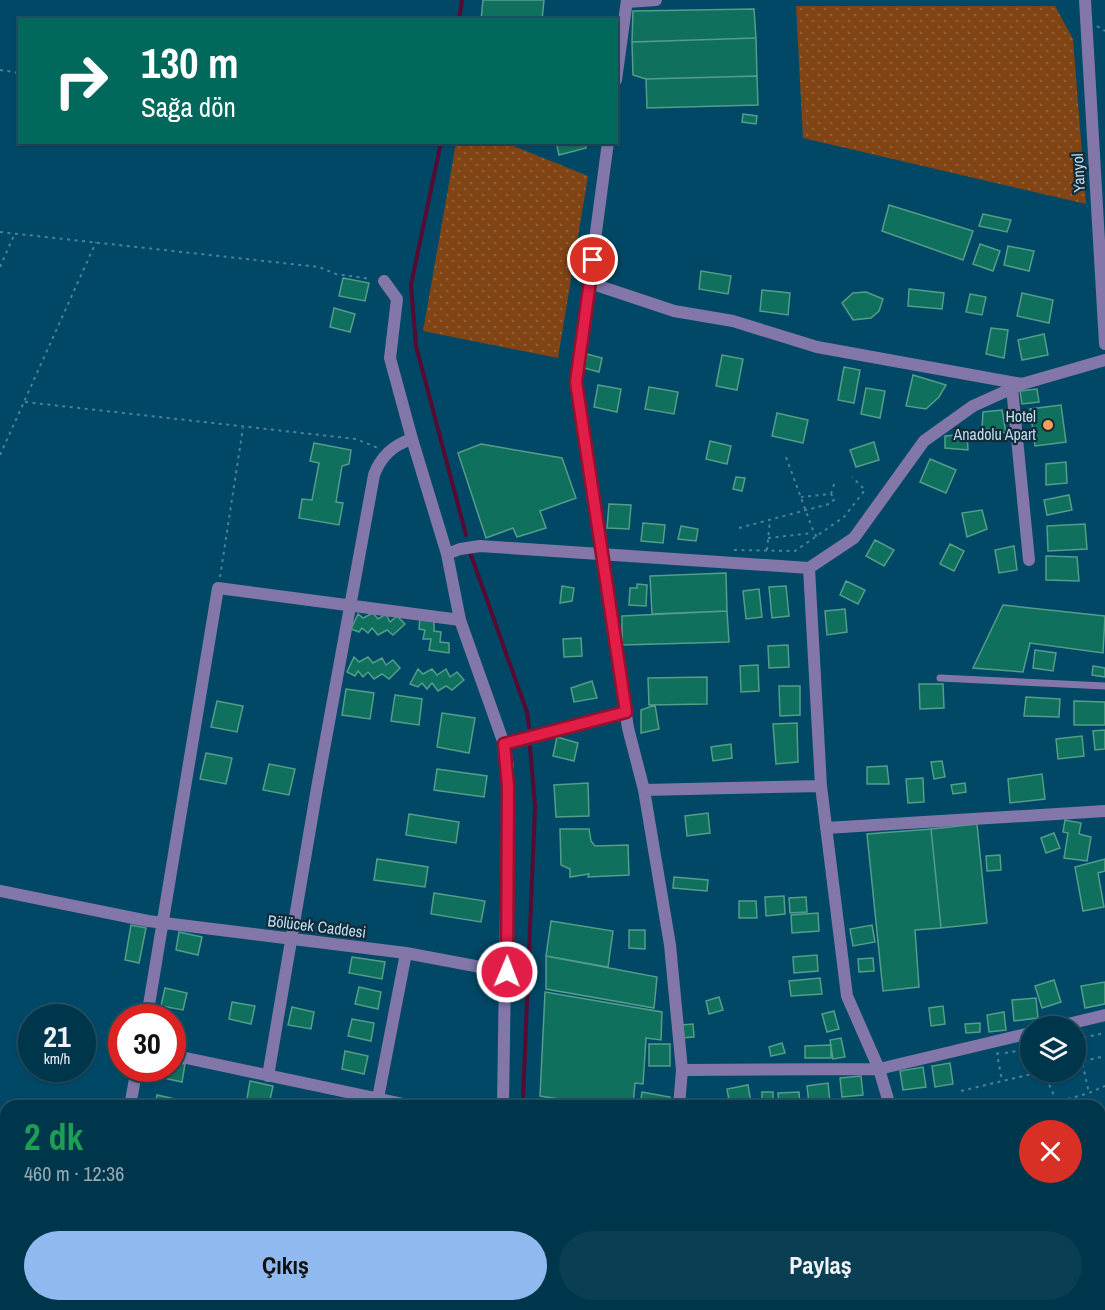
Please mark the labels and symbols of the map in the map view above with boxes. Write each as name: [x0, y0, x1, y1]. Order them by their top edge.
street label: Yanyol: [1066, 153, 1090, 193]
pin: [567, 234, 618, 285]
place label: Hotel Anadolu Apart: [953, 405, 1036, 445]
marker: Hotel Anadolu Apart: [1041, 418, 1055, 432]
street label: Bölücek Caddesi: [266, 909, 368, 943]
position arrow: [475, 940, 539, 1004]
speed limit sign: 30: [108, 1004, 186, 1082]

